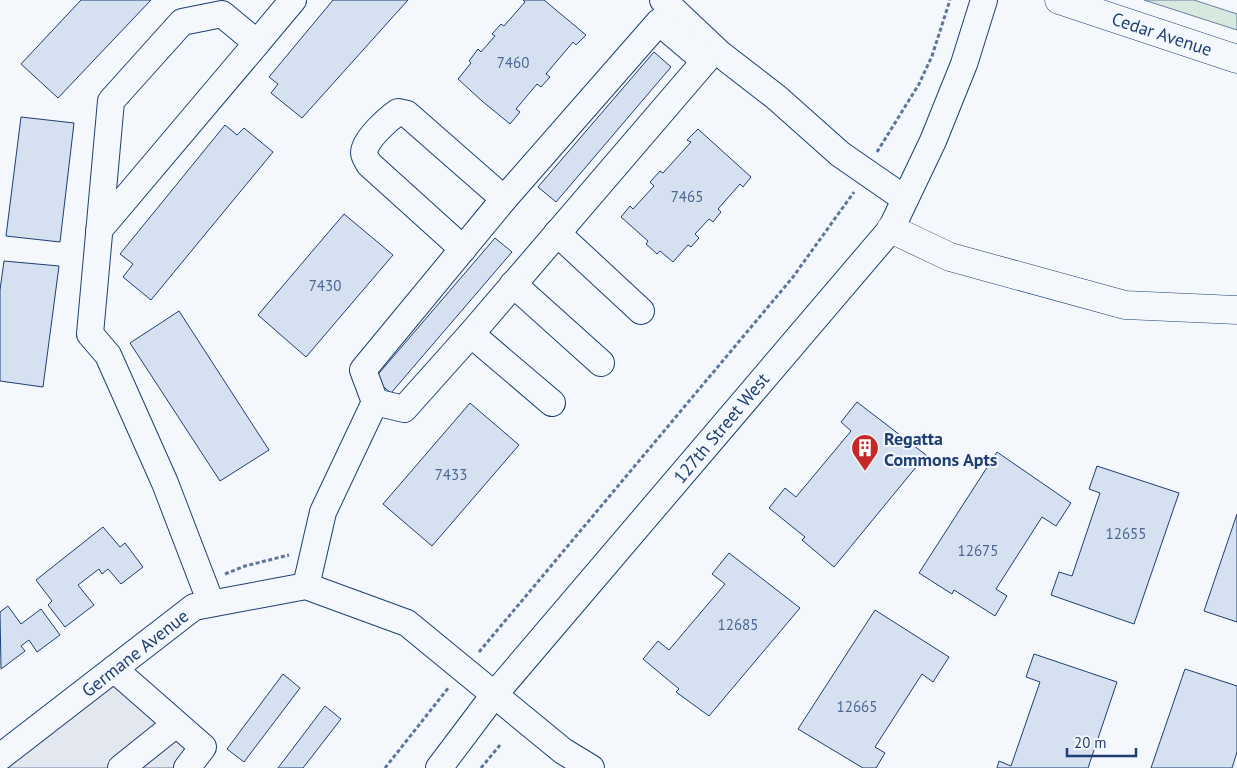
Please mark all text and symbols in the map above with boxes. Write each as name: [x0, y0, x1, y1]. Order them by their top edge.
street label: Cedar Avenue: [1109, 7, 1215, 61]
house number: 7460: [497, 53, 529, 72]
house number: 7465: [671, 187, 703, 206]
house number: 7430: [309, 276, 341, 295]
street label: 127th Street West: [668, 368, 774, 488]
place label: Regatta Commons Apts: [884, 427, 998, 471]
building icon: Regatta Commons Apts: [850, 433, 880, 472]
house number: 7433: [435, 465, 467, 484]
house number: 12655: [1106, 524, 1146, 543]
house number: 12675: [958, 541, 998, 560]
street label: Germane Avenue: [77, 604, 193, 702]
house number: 12685: [718, 615, 758, 634]
house number: 12665: [837, 697, 877, 716]
scale bar: [1067, 726, 1136, 758]
text: 20 m: [1074, 733, 1107, 752]

